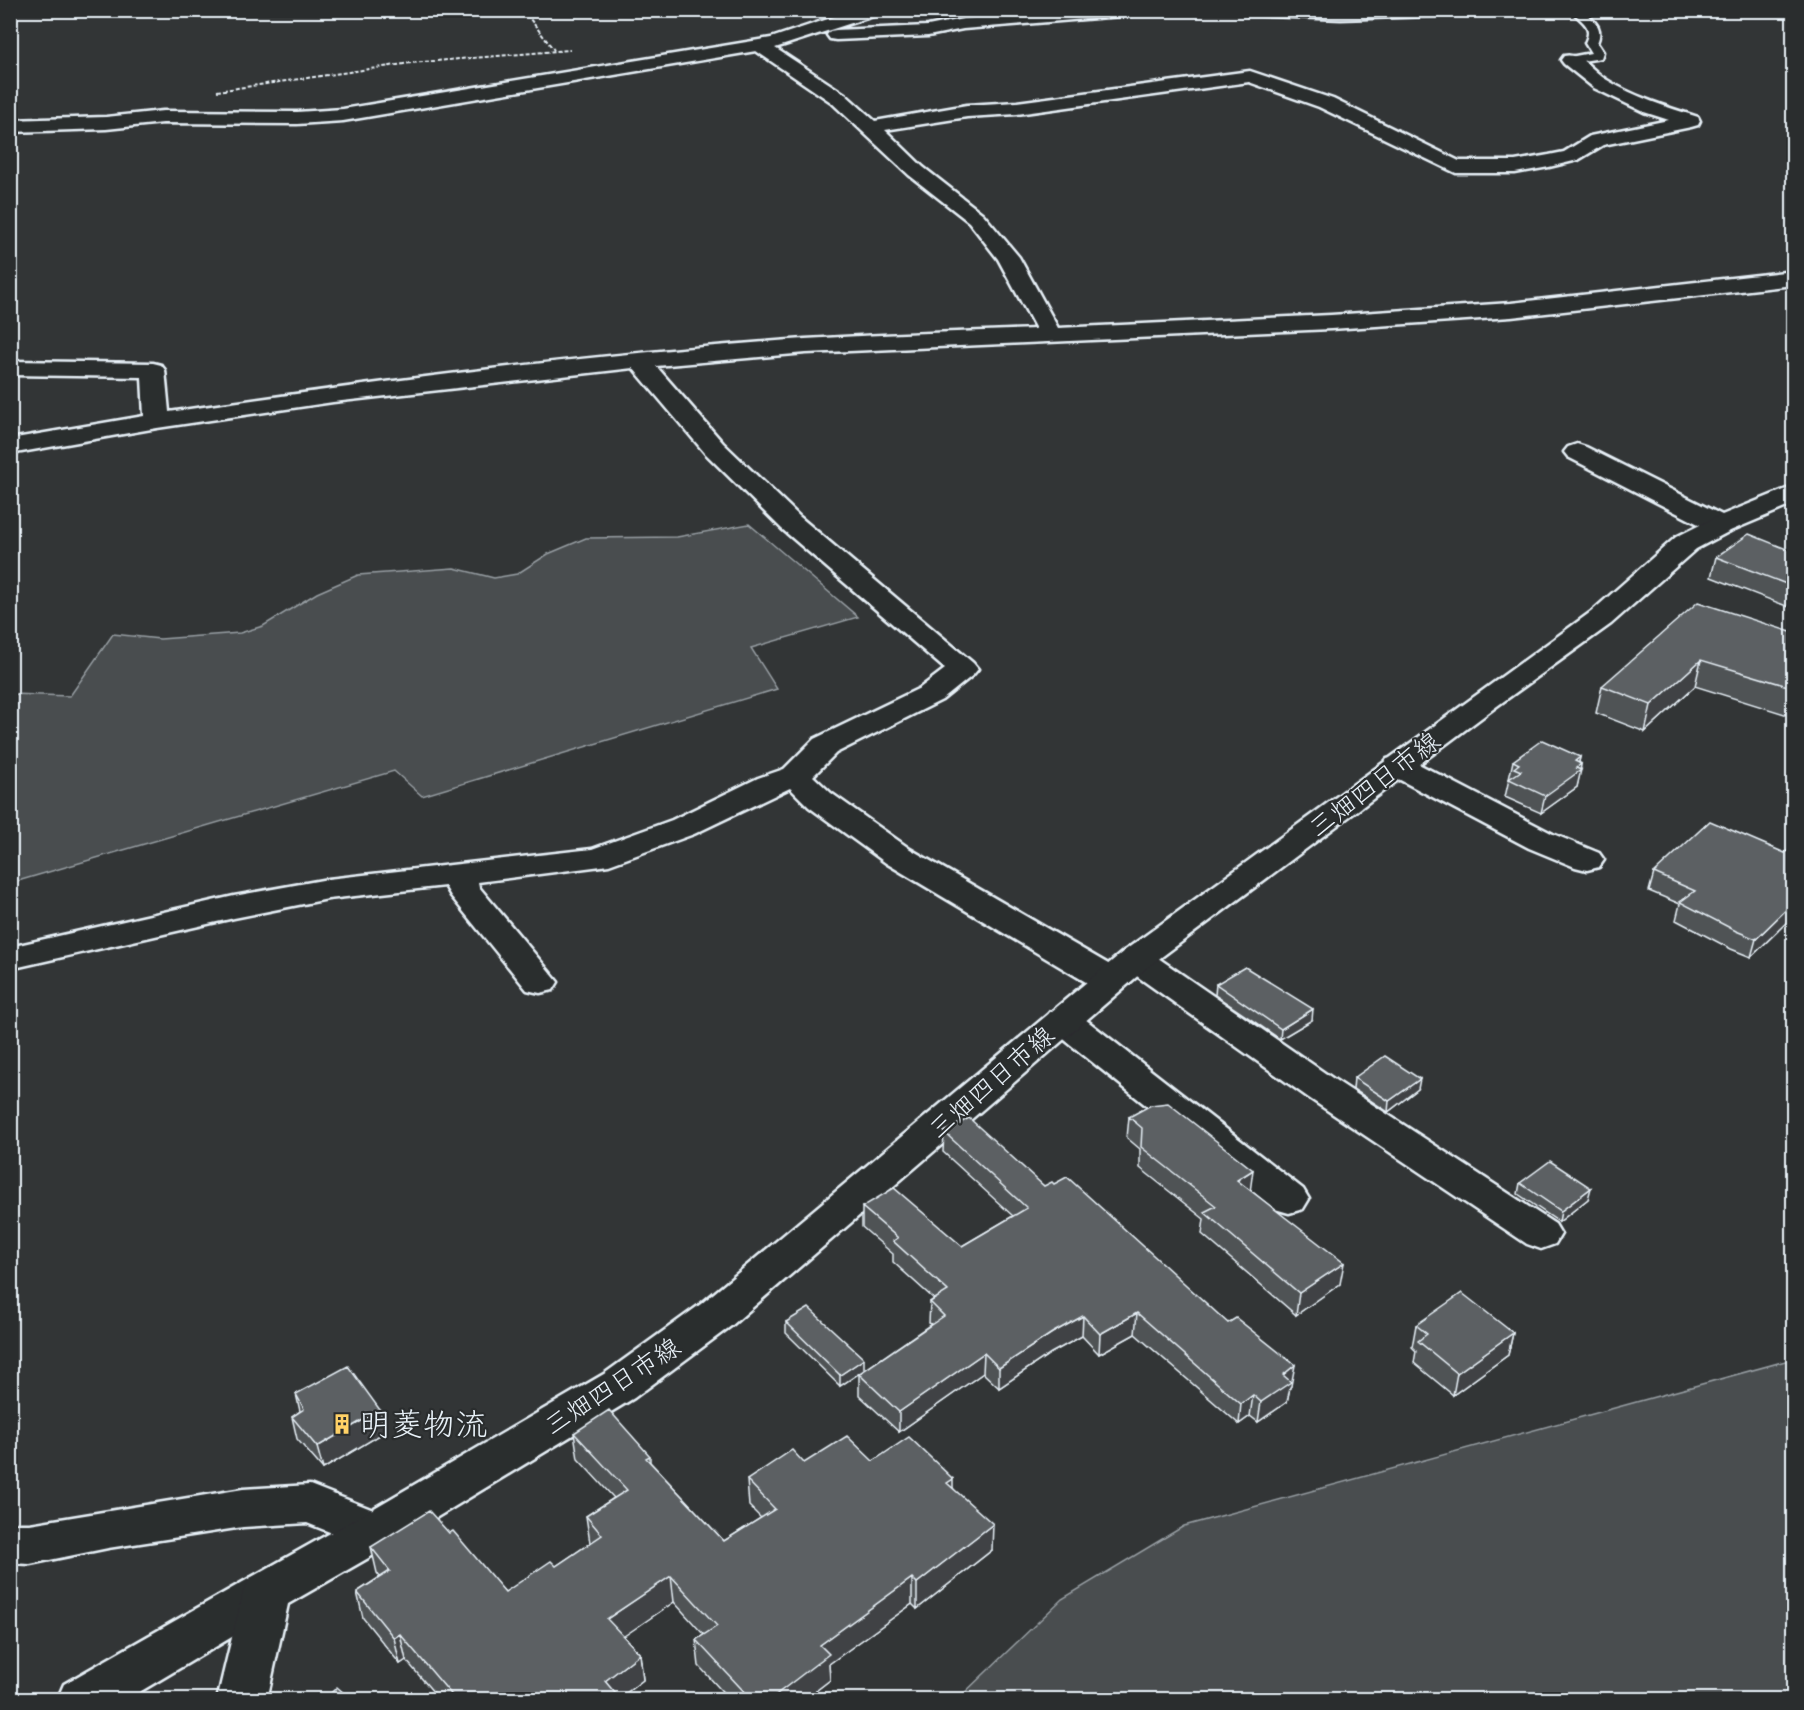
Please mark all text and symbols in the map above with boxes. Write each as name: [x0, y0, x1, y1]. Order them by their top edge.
street label: 三畑四日市線: [1302, 724, 1446, 844]
street label: 三畑四日市線: [922, 1019, 1060, 1145]
street label: 三畑四日市線: [538, 1330, 686, 1442]
place label: 明菱物流: [359, 1405, 487, 1443]
building icon: 明菱物流: [330, 1412, 354, 1436]

